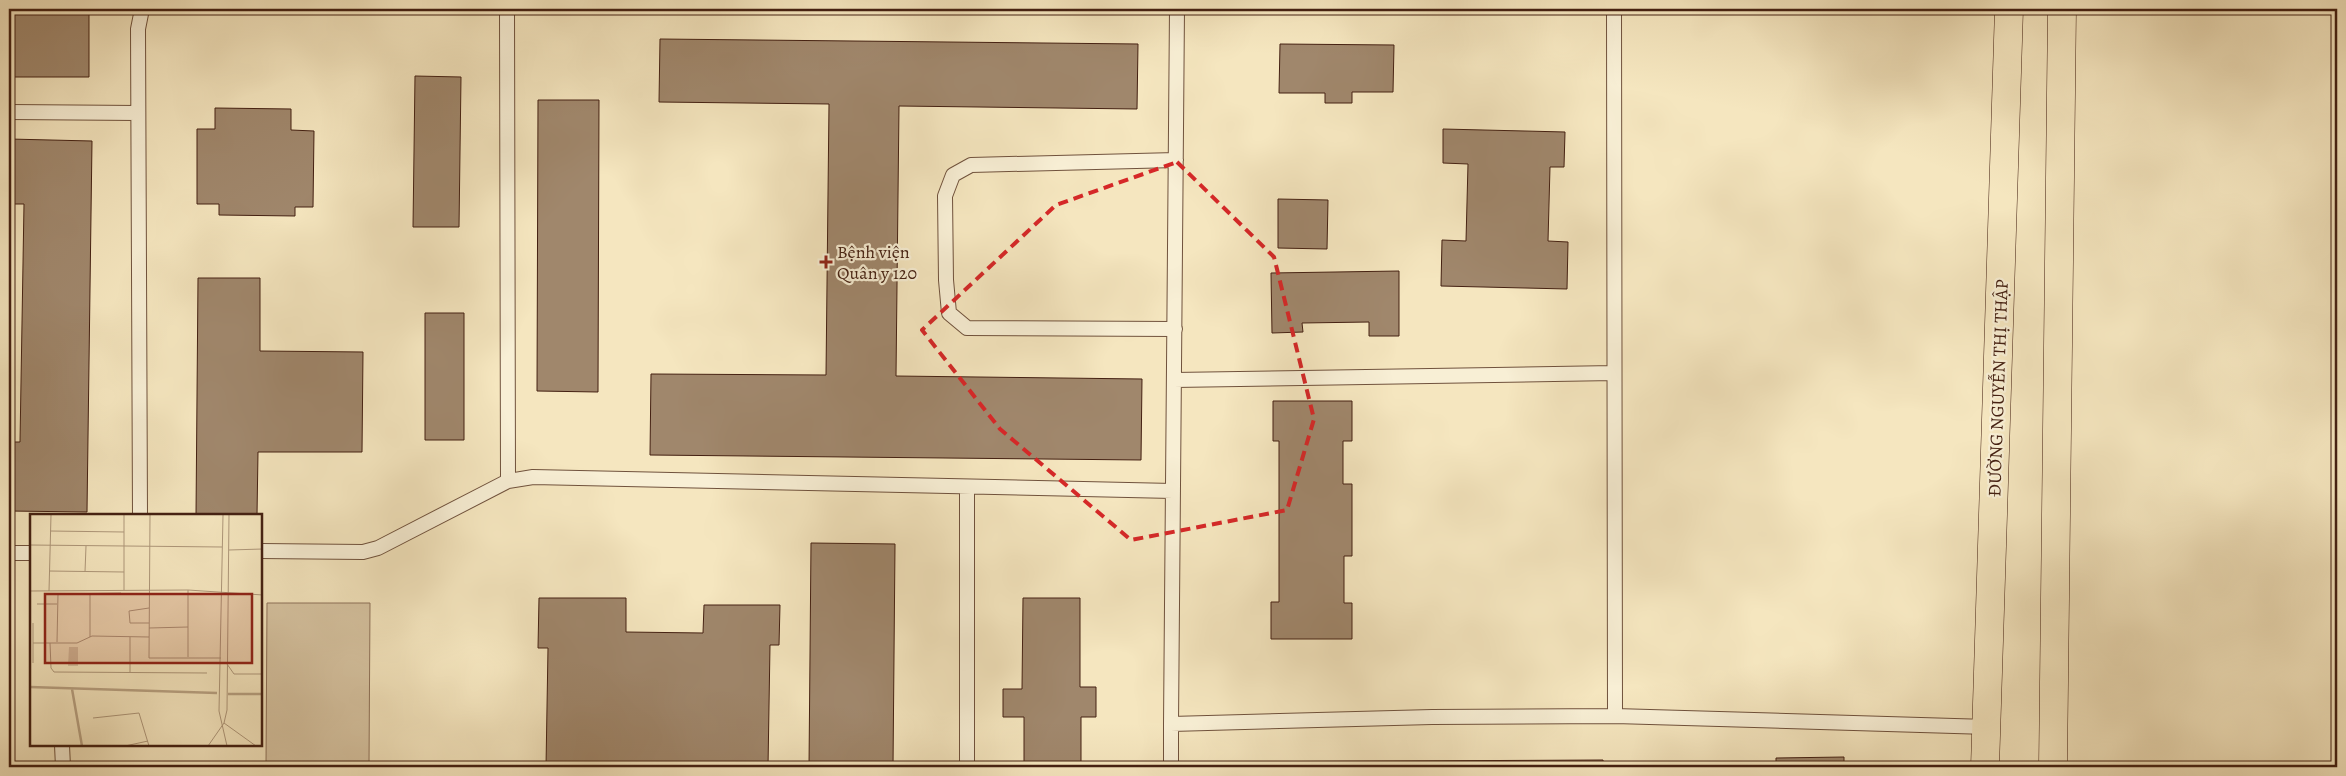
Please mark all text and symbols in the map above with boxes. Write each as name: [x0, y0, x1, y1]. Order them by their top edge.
place label: Bệnh viện Quân y 120: [837, 240, 917, 285]
marker: Bệnh viện Quân y 120: [819, 255, 833, 269]
street label: ĐƯỜNG NGUYỄN THỊ THẬP: [1982, 279, 2014, 497]
inset map: [30, 514, 262, 746]

